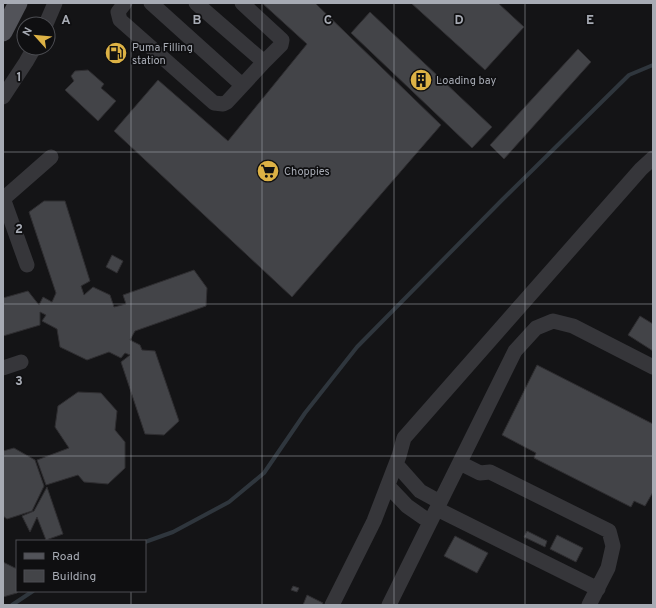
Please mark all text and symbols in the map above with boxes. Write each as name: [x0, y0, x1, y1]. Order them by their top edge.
text: A: [61, 13, 71, 29]
text: B: [193, 13, 202, 29]
text: C: [324, 13, 332, 29]
text: D: [454, 13, 464, 29]
text: E: [586, 13, 594, 29]
north arrow: [16, 16, 56, 56]
text: N: [20, 25, 36, 39]
fuel station icon: Puma Filling station: [103, 40, 129, 66]
place label: Puma Filling station: [132, 41, 193, 68]
building icon: Loading bay: [408, 67, 434, 93]
text: 1: [16, 70, 22, 86]
place label: Loading bay: [436, 74, 497, 88]
supermarket icon: Choppies: [255, 158, 281, 184]
place label: Choppies: [284, 165, 330, 179]
text: 2: [15, 222, 23, 238]
text: 3: [15, 374, 23, 390]
legend: [16, 540, 146, 592]
text: Road: [52, 549, 80, 565]
text: Building: [52, 569, 96, 585]

